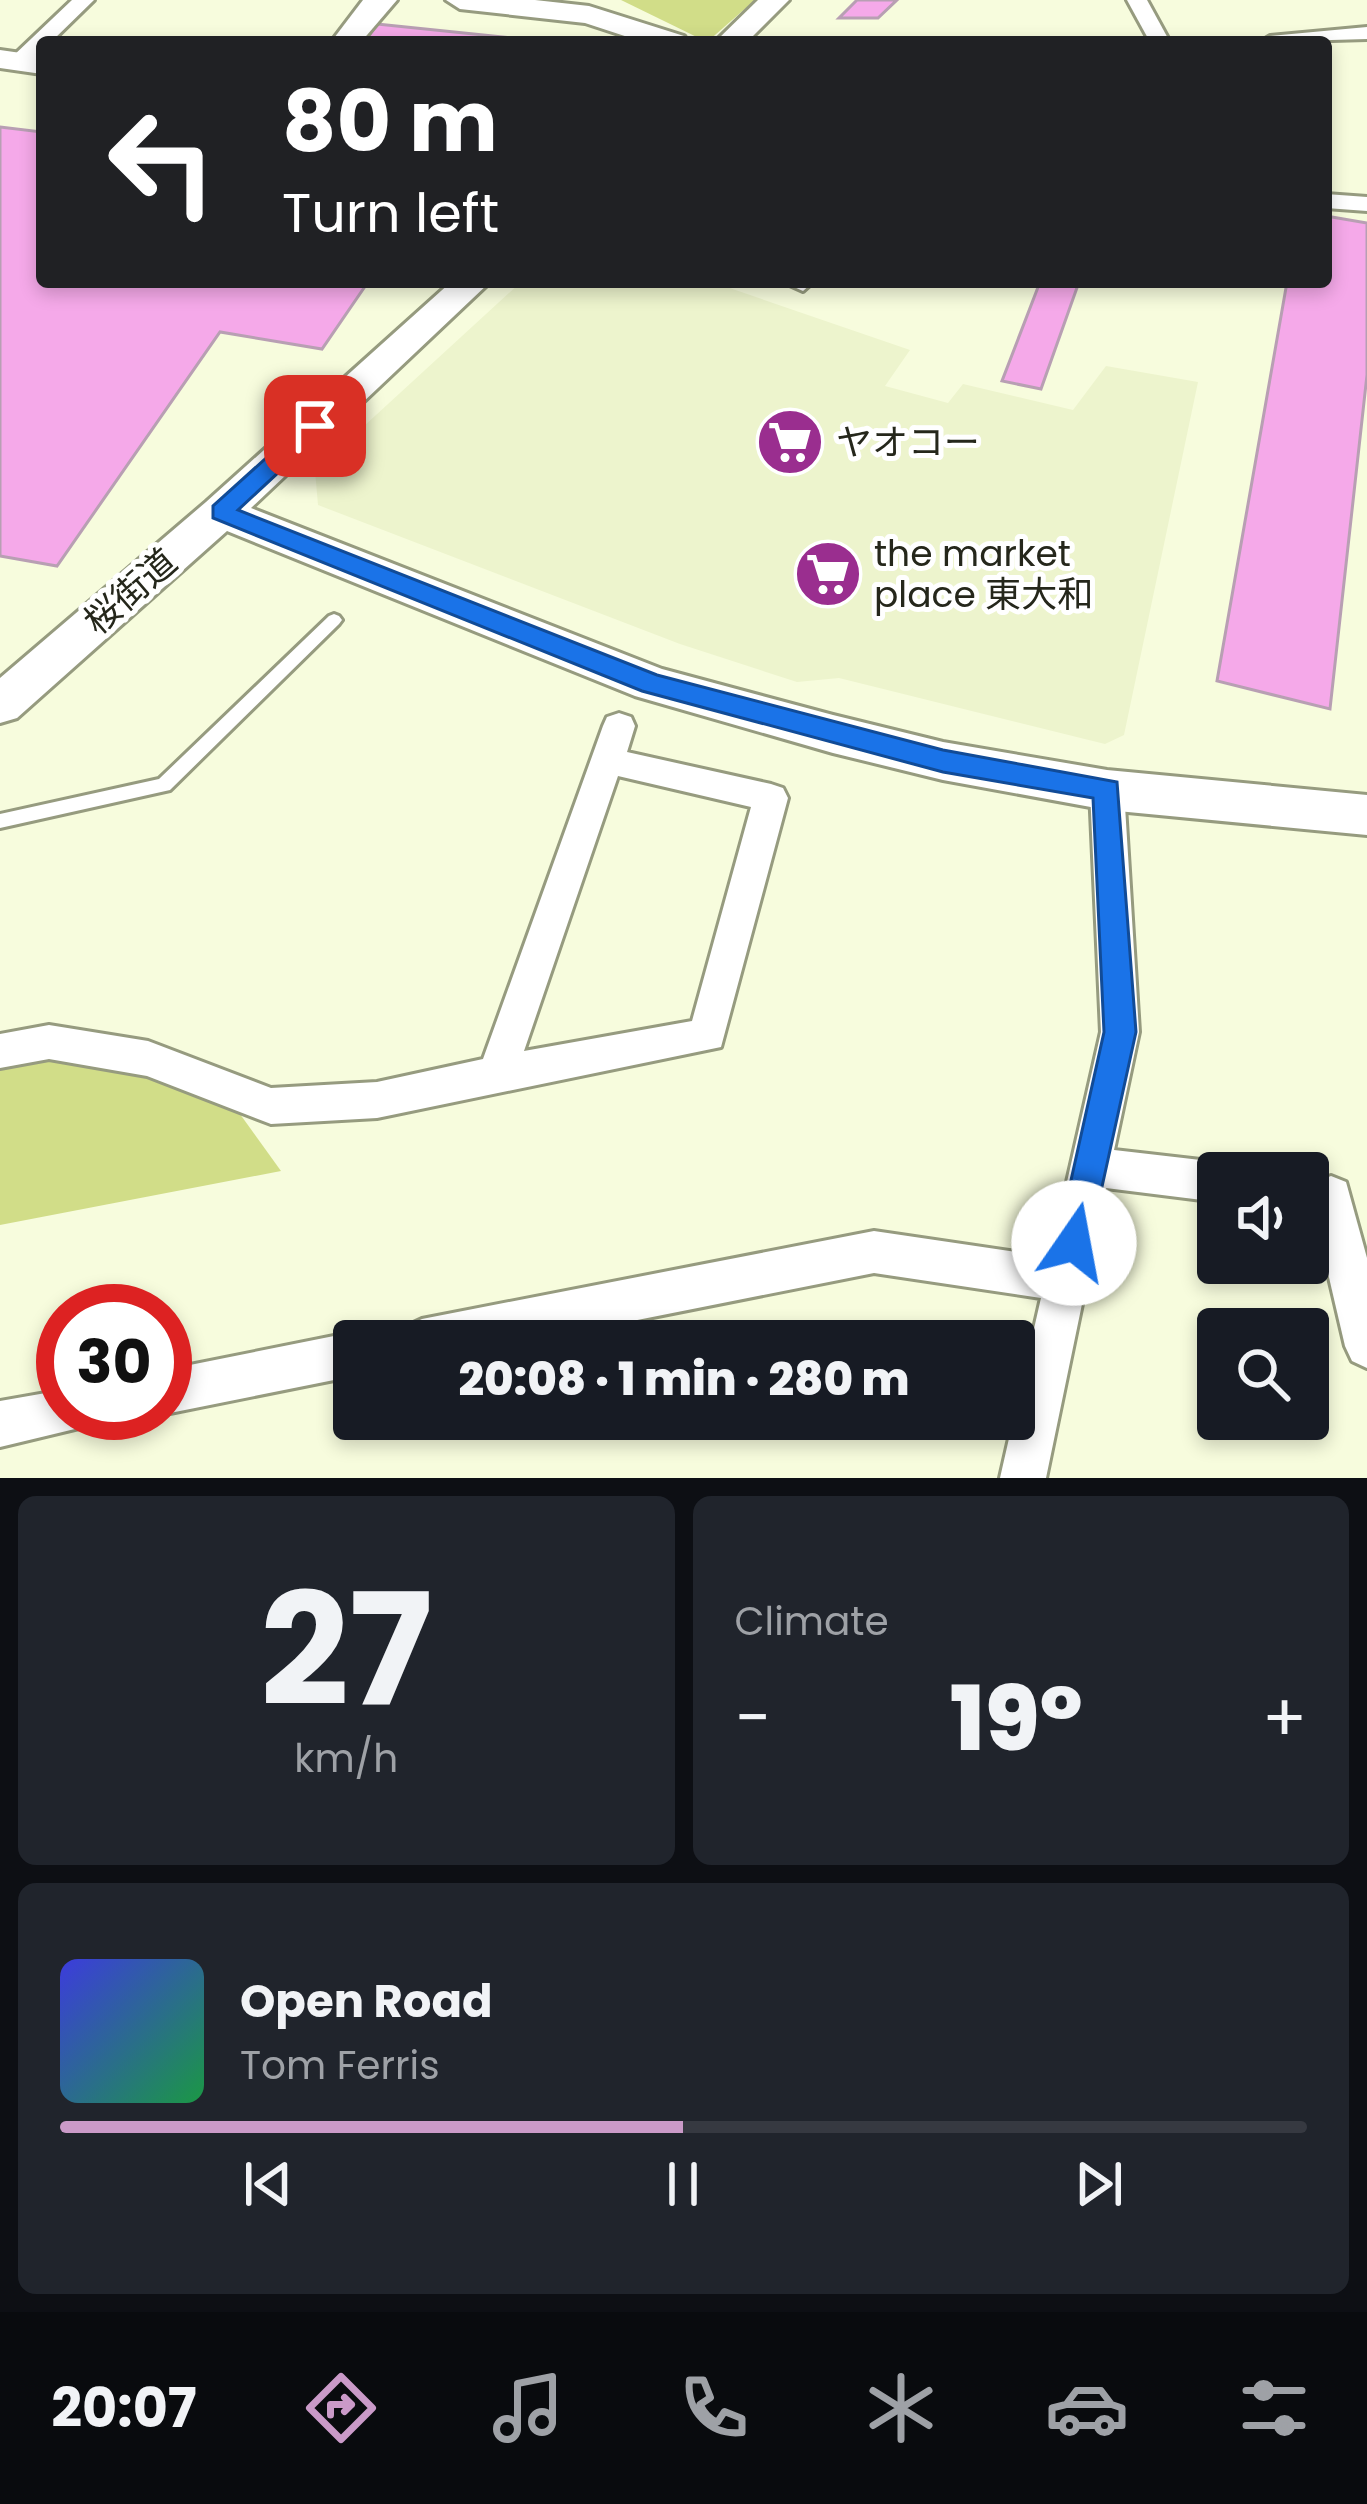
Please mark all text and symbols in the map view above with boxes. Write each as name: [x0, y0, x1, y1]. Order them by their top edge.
text: 80 m: [282, 63, 498, 180]
icon: left: [84, 84, 240, 240]
text: Turn left: [282, 175, 499, 251]
pin: [264, 375, 366, 477]
icon: arrive: [282, 393, 348, 459]
supermarket icon: ヤオコー: [755, 407, 825, 477]
place label: ヤオコー: [836, 417, 980, 468]
place label: the market place 東大和: [874, 528, 1093, 620]
street label: 桜街道: [73, 537, 188, 646]
supermarket icon: the market place 東大和: [793, 539, 863, 609]
map controls: [1197, 1152, 1329, 1440]
button: sound: [1197, 1152, 1329, 1284]
position arrow: [1011, 1180, 1137, 1306]
speed limit sign: 30: [36, 1284, 192, 1440]
button: search: [1197, 1308, 1329, 1440]
text: 20:08 · 1 min · 280 m: [458, 1348, 910, 1411]
text: 27: [260, 1541, 433, 1760]
text: Climate: [735, 1594, 889, 1649]
text: 19°: [950, 1655, 1083, 1782]
text: −: [735, 1672, 771, 1764]
text: +: [1262, 1672, 1307, 1764]
text: km/h: [294, 1731, 398, 1786]
text: Open Road: [240, 1970, 493, 2033]
text: Tom Ferris: [240, 2038, 440, 2093]
icon: previous: [235, 2151, 301, 2217]
icon: pause: [650, 2151, 716, 2217]
icon: next: [1066, 2151, 1132, 2217]
icon: directions: [299, 2366, 383, 2450]
icon: music: [486, 2366, 570, 2450]
icon: phone: [672, 2366, 756, 2450]
icon: climate: [859, 2366, 943, 2450]
icon: car: [1045, 2366, 1129, 2450]
icon: filters: [1232, 2366, 1316, 2450]
text: 20:07: [51, 2370, 197, 2446]

